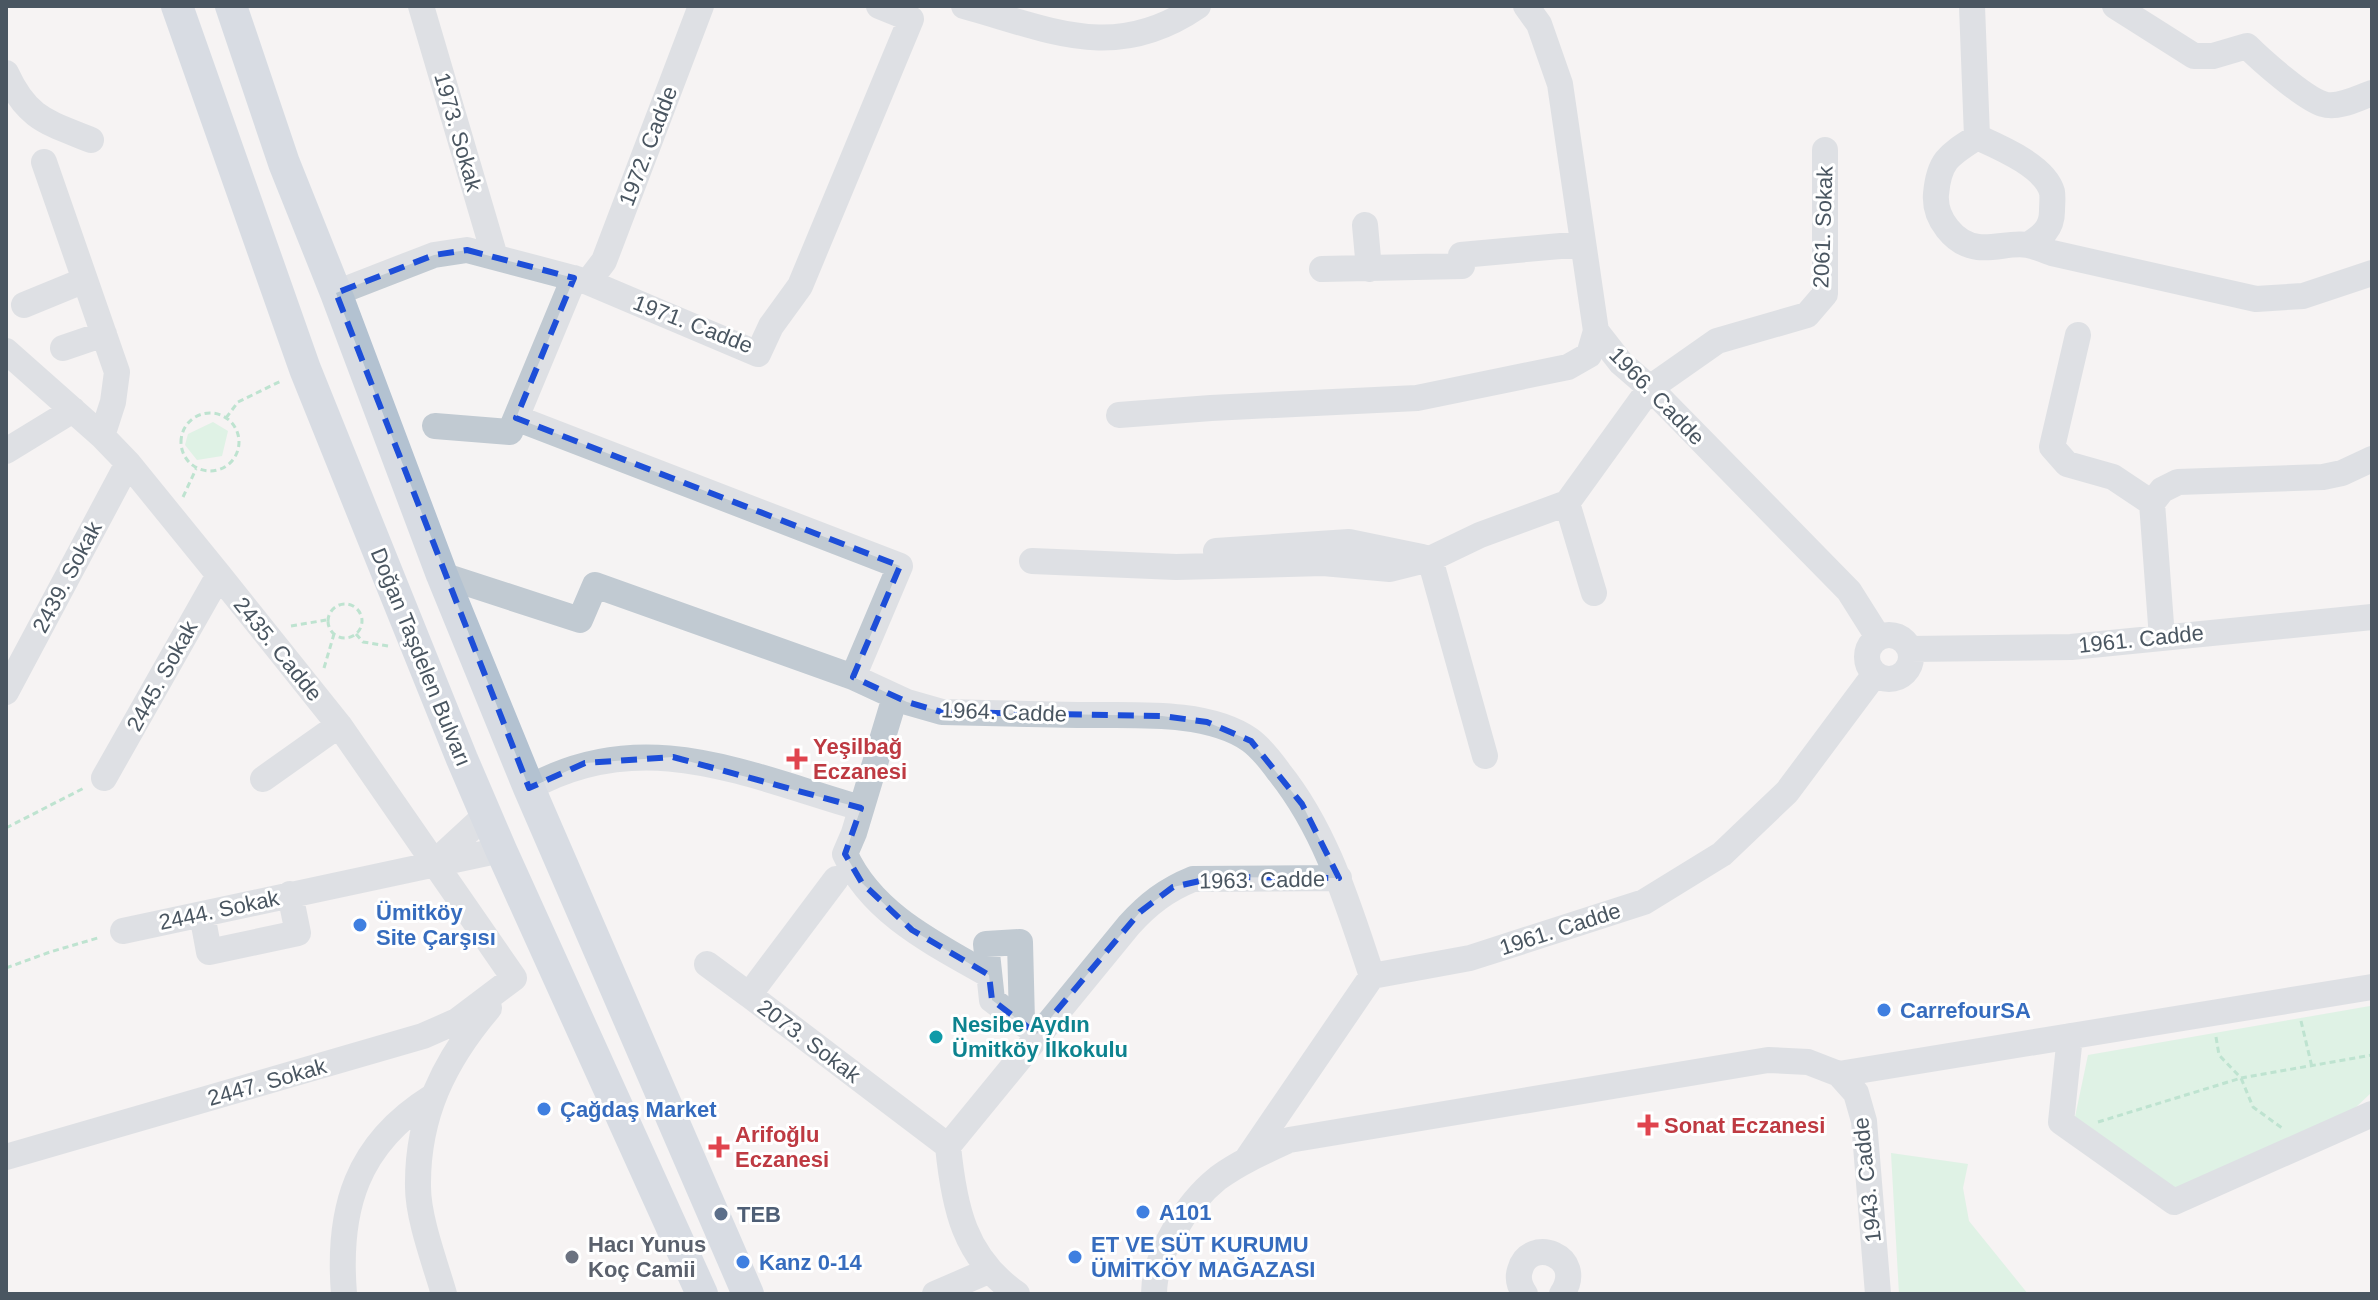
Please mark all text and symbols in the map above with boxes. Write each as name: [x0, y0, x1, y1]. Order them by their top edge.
street label: 1973. Sokak: [429, 70, 487, 195]
street label: 1972. Cadde: [614, 83, 682, 209]
street label: 2061. Sokak: [1808, 164, 1838, 289]
street label: 1971. Cadde: [630, 290, 756, 358]
street label: 1966. Cadde: [1604, 342, 1710, 450]
street label: 2439. Sokak: [27, 516, 107, 637]
street label: Doğan Taşdelen Bulvarı: [366, 544, 476, 770]
street label: 2435. Cadde: [229, 592, 327, 706]
street label: 2445. Sokak: [121, 616, 203, 736]
street label: 1961. Cadde: [2077, 620, 2205, 658]
street label: 1964. Cadde: [941, 697, 1067, 727]
place label: Yeşilbağ Eczanesi: [813, 734, 907, 784]
marker: Yeşilbağ Eczanesi: [788, 750, 806, 768]
street label: 1963. Cadde: [1199, 866, 1325, 894]
street label: 2444. Sokak: [157, 885, 282, 935]
street label: 1961. Cadde: [1496, 898, 1624, 960]
place label: Ümitköy Site Çarşısı: [376, 900, 496, 950]
marker: Ümitköy Site Çarşısı: [351, 916, 369, 934]
street label: 2073. Sokak: [753, 994, 866, 1088]
place label: CarrefourSA: [1900, 998, 2031, 1023]
marker: CarrefourSA: [1875, 1001, 1893, 1019]
place label: Nesibe Aydın Ümitköy İlkokulu: [952, 1012, 1128, 1062]
marker: Nesibe Aydın Ümitköy İlkokulu: [927, 1028, 945, 1046]
street label: 2447. Sokak: [205, 1053, 330, 1111]
place label: Çağdaş Market: [560, 1097, 717, 1122]
marker: Çağdaş Market: [535, 1100, 553, 1118]
place label: Sonat Eczanesi: [1664, 1113, 1825, 1138]
marker: Sonat Eczanesi: [1639, 1116, 1657, 1134]
street label: 1943. Cadde: [1848, 1116, 1886, 1244]
place label: Arifoğlu Eczanesi: [735, 1122, 829, 1172]
marker: Arifoğlu Eczanesi: [710, 1138, 728, 1156]
place label: A101: [1159, 1200, 1212, 1225]
place label: TEB: [737, 1202, 781, 1227]
marker: A101: [1134, 1203, 1152, 1221]
marker: TEB: [712, 1205, 730, 1223]
place label: Hacı Yunus Koç Camii: [588, 1232, 706, 1282]
place label: ET VE SÜT KURUMU ÜMİTKÖY MAĞAZASI: [1091, 1232, 1315, 1282]
marker: Hacı Yunus Koç Camii: [563, 1248, 581, 1266]
marker: ET VE SÜT KURUMU ÜMİTKÖY MAĞAZASI: [1066, 1248, 1084, 1266]
place label: Kanz 0-14: [759, 1250, 862, 1275]
marker: Kanz 0-14: [734, 1253, 752, 1271]

